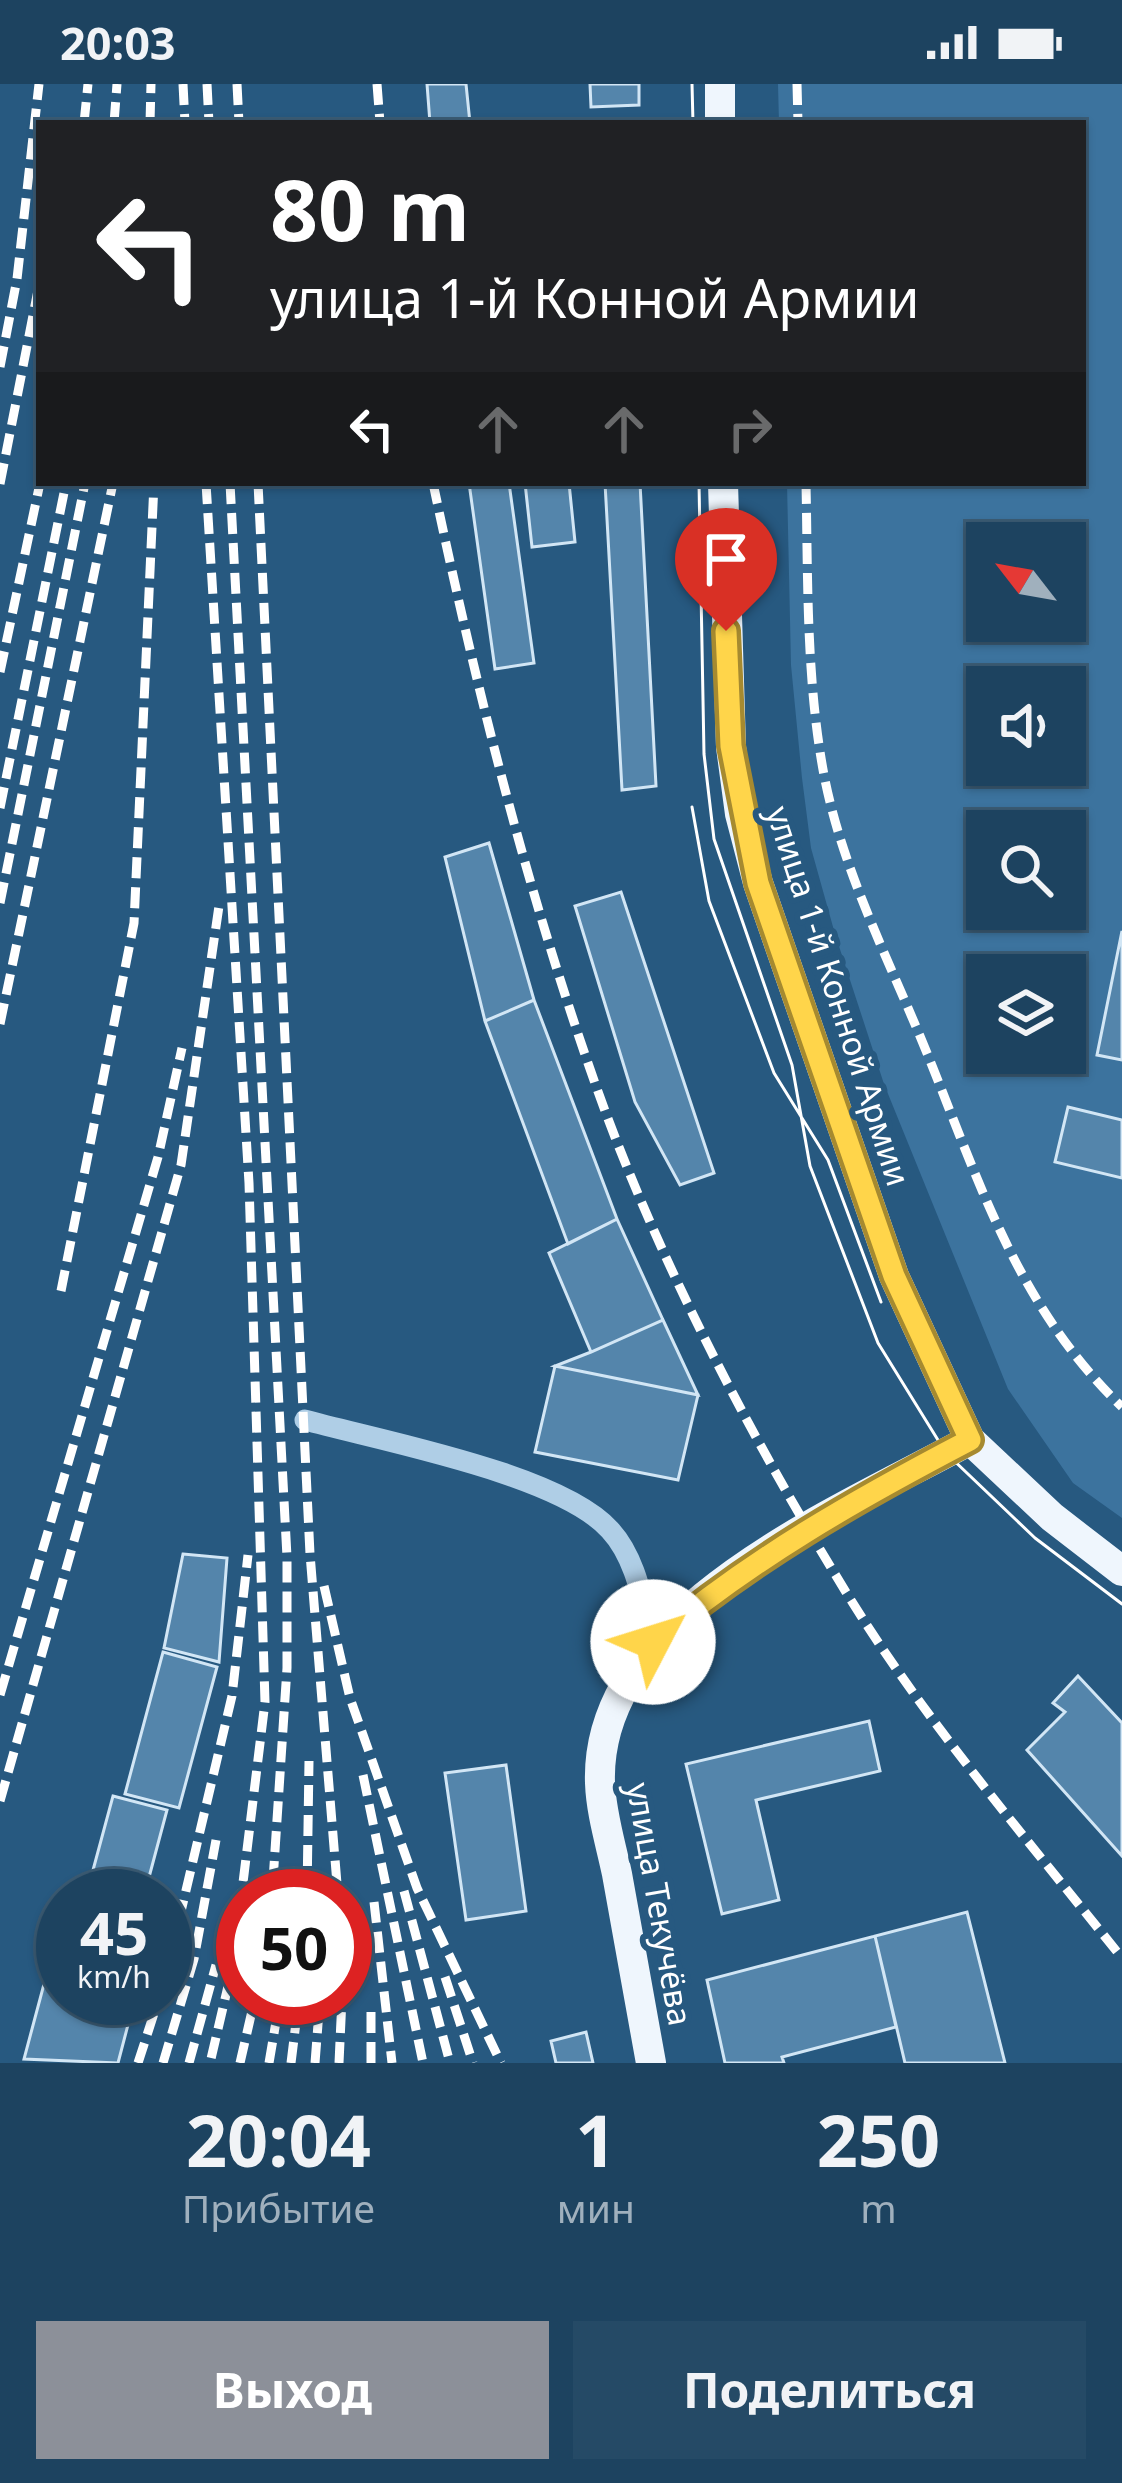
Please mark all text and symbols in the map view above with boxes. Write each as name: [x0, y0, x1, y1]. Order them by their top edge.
text: 20:03: [60, 12, 176, 73]
text: 80 m: [270, 151, 470, 266]
icon: left: [72, 168, 228, 324]
text: улица 1-й Конной Армии: [270, 260, 920, 334]
icon: left: [339, 396, 405, 462]
icon: ahead: [465, 396, 531, 462]
icon: ahead: [591, 396, 657, 462]
icon: right: [717, 396, 783, 462]
pin: [675, 508, 777, 631]
north arrow: [966, 522, 1086, 642]
map controls: [966, 522, 1086, 1074]
icon: arrive: [693, 526, 759, 592]
button: sound: [966, 666, 1086, 786]
street label: улица 1-й Конной Армии: [756, 800, 922, 1192]
button: search: [966, 810, 1086, 930]
button: layers: [966, 954, 1086, 1074]
position arrow: [590, 1579, 716, 1705]
street label: улица Текучёва: [616, 1779, 704, 2029]
speed limit sign: 50: [216, 1869, 372, 2025]
text: 45: [80, 1891, 148, 1973]
text: km/h: [77, 1956, 151, 1997]
text: 20:04: [186, 2090, 371, 2188]
text: 1: [575, 2090, 616, 2188]
text: 250: [817, 2090, 940, 2188]
text: Прибытие: [182, 2181, 375, 2234]
text: мин: [557, 2181, 635, 2234]
text: m: [860, 2181, 897, 2234]
button: Выход: [36, 2321, 549, 2459]
button: Поделиться: [573, 2321, 1086, 2459]

